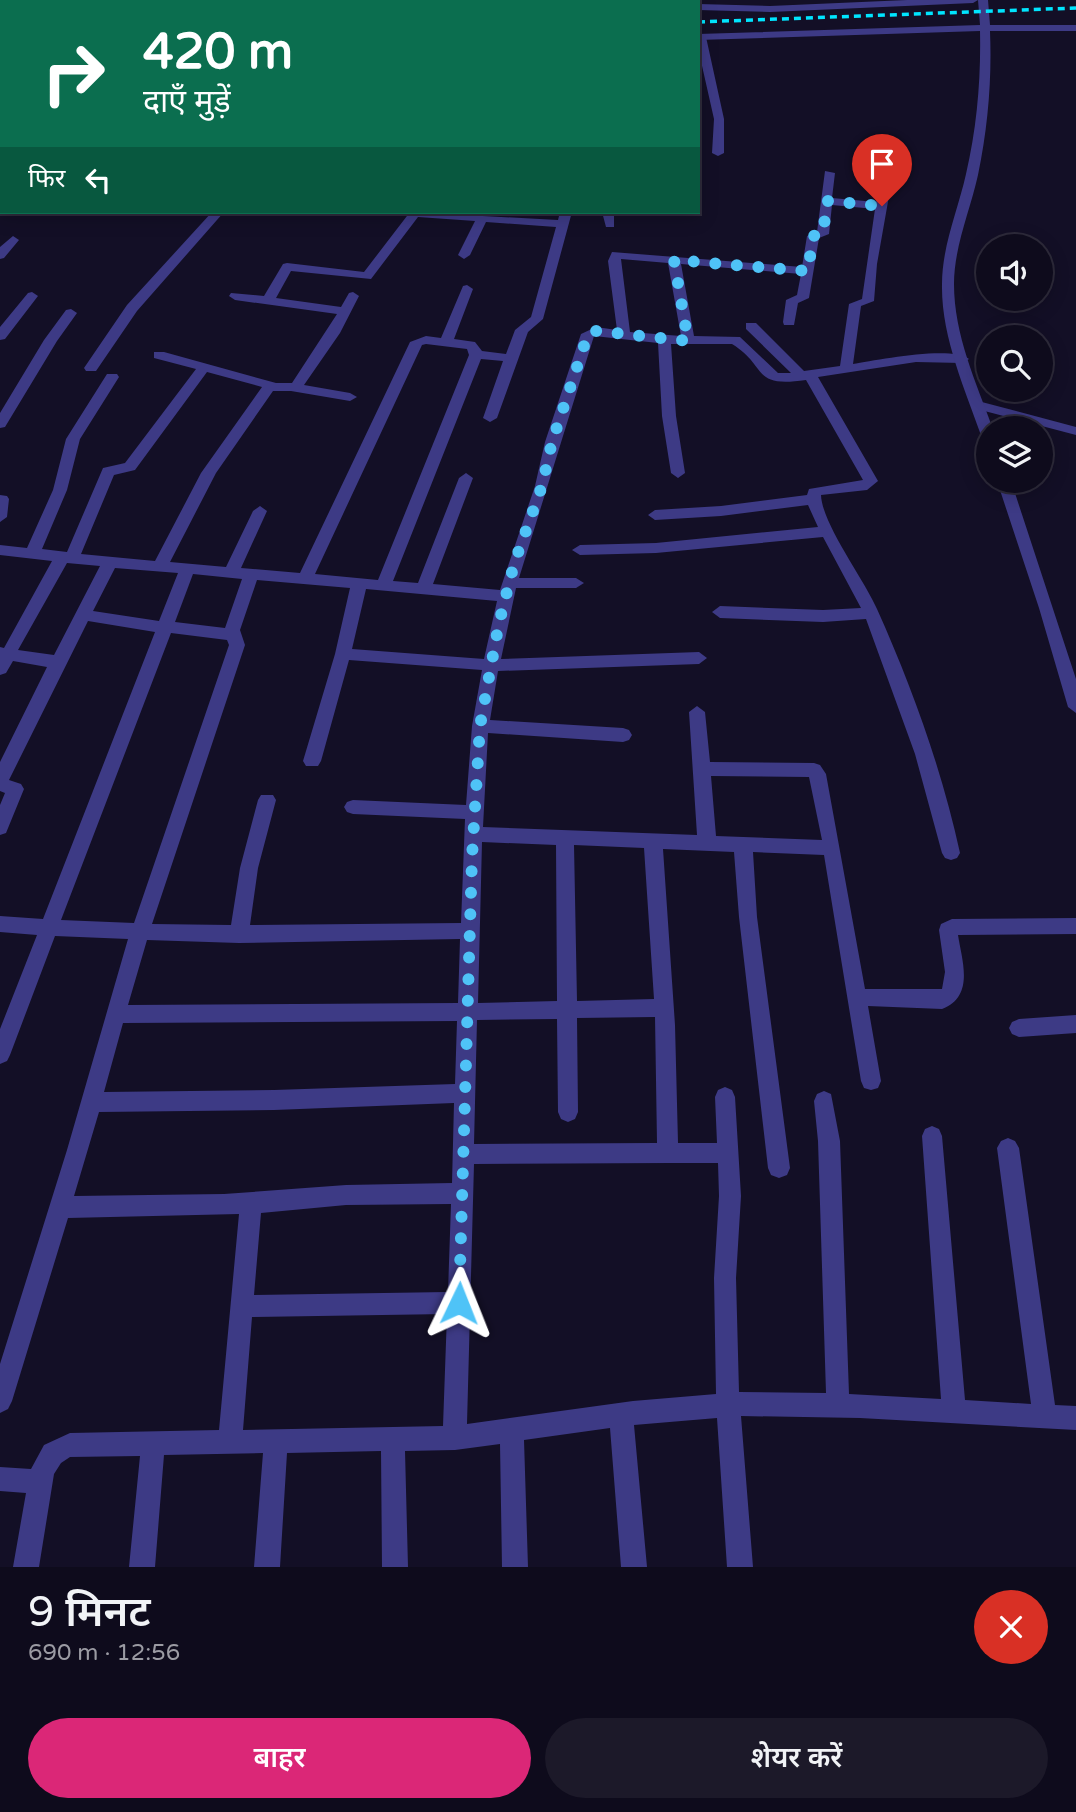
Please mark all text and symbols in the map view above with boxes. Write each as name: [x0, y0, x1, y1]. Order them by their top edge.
text: 420 m: [143, 23, 293, 82]
icon: right: [28, 28, 119, 119]
text: दाएँ मुड़ें: [143, 83, 231, 121]
pin: [852, 134, 912, 206]
icon: arrive: [863, 145, 901, 183]
icon: left: [79, 161, 117, 199]
text: फिर: [28, 163, 65, 194]
map controls: [976, 234, 1053, 493]
button: sound: [976, 234, 1053, 311]
button: search: [976, 325, 1053, 402]
button: layers: [976, 416, 1053, 493]
position arrow: [422, 1266, 496, 1340]
text: 9 मिनट: [28, 1587, 151, 1638]
button: close: [974, 1590, 1048, 1664]
text: 690 m · 12:56: [28, 1639, 180, 1667]
button: बाहर: [28, 1718, 531, 1798]
button: शेयर करें: [545, 1718, 1048, 1798]

